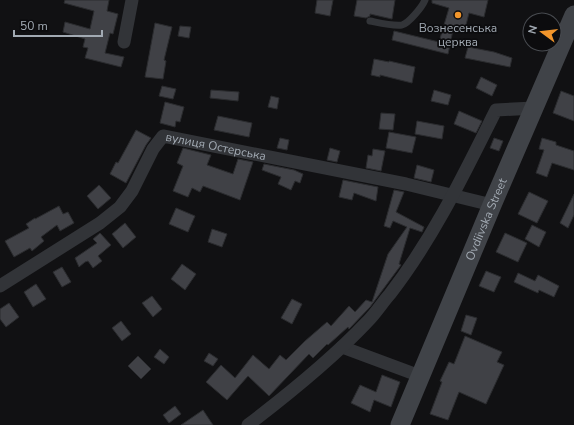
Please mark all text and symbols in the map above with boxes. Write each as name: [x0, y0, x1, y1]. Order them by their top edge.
marker: Вознесенська церква: [453, 10, 463, 20]
scale bar: [14, 12, 102, 38]
north arrow: [522, 12, 562, 52]
text: 50 m: [20, 18, 48, 34]
place label: Вознесенська церква: [419, 20, 497, 50]
text: N: [525, 24, 541, 35]
street label: вулиця Остерська: [164, 129, 267, 164]
street label: Ovdiivska Street: [462, 175, 511, 263]

